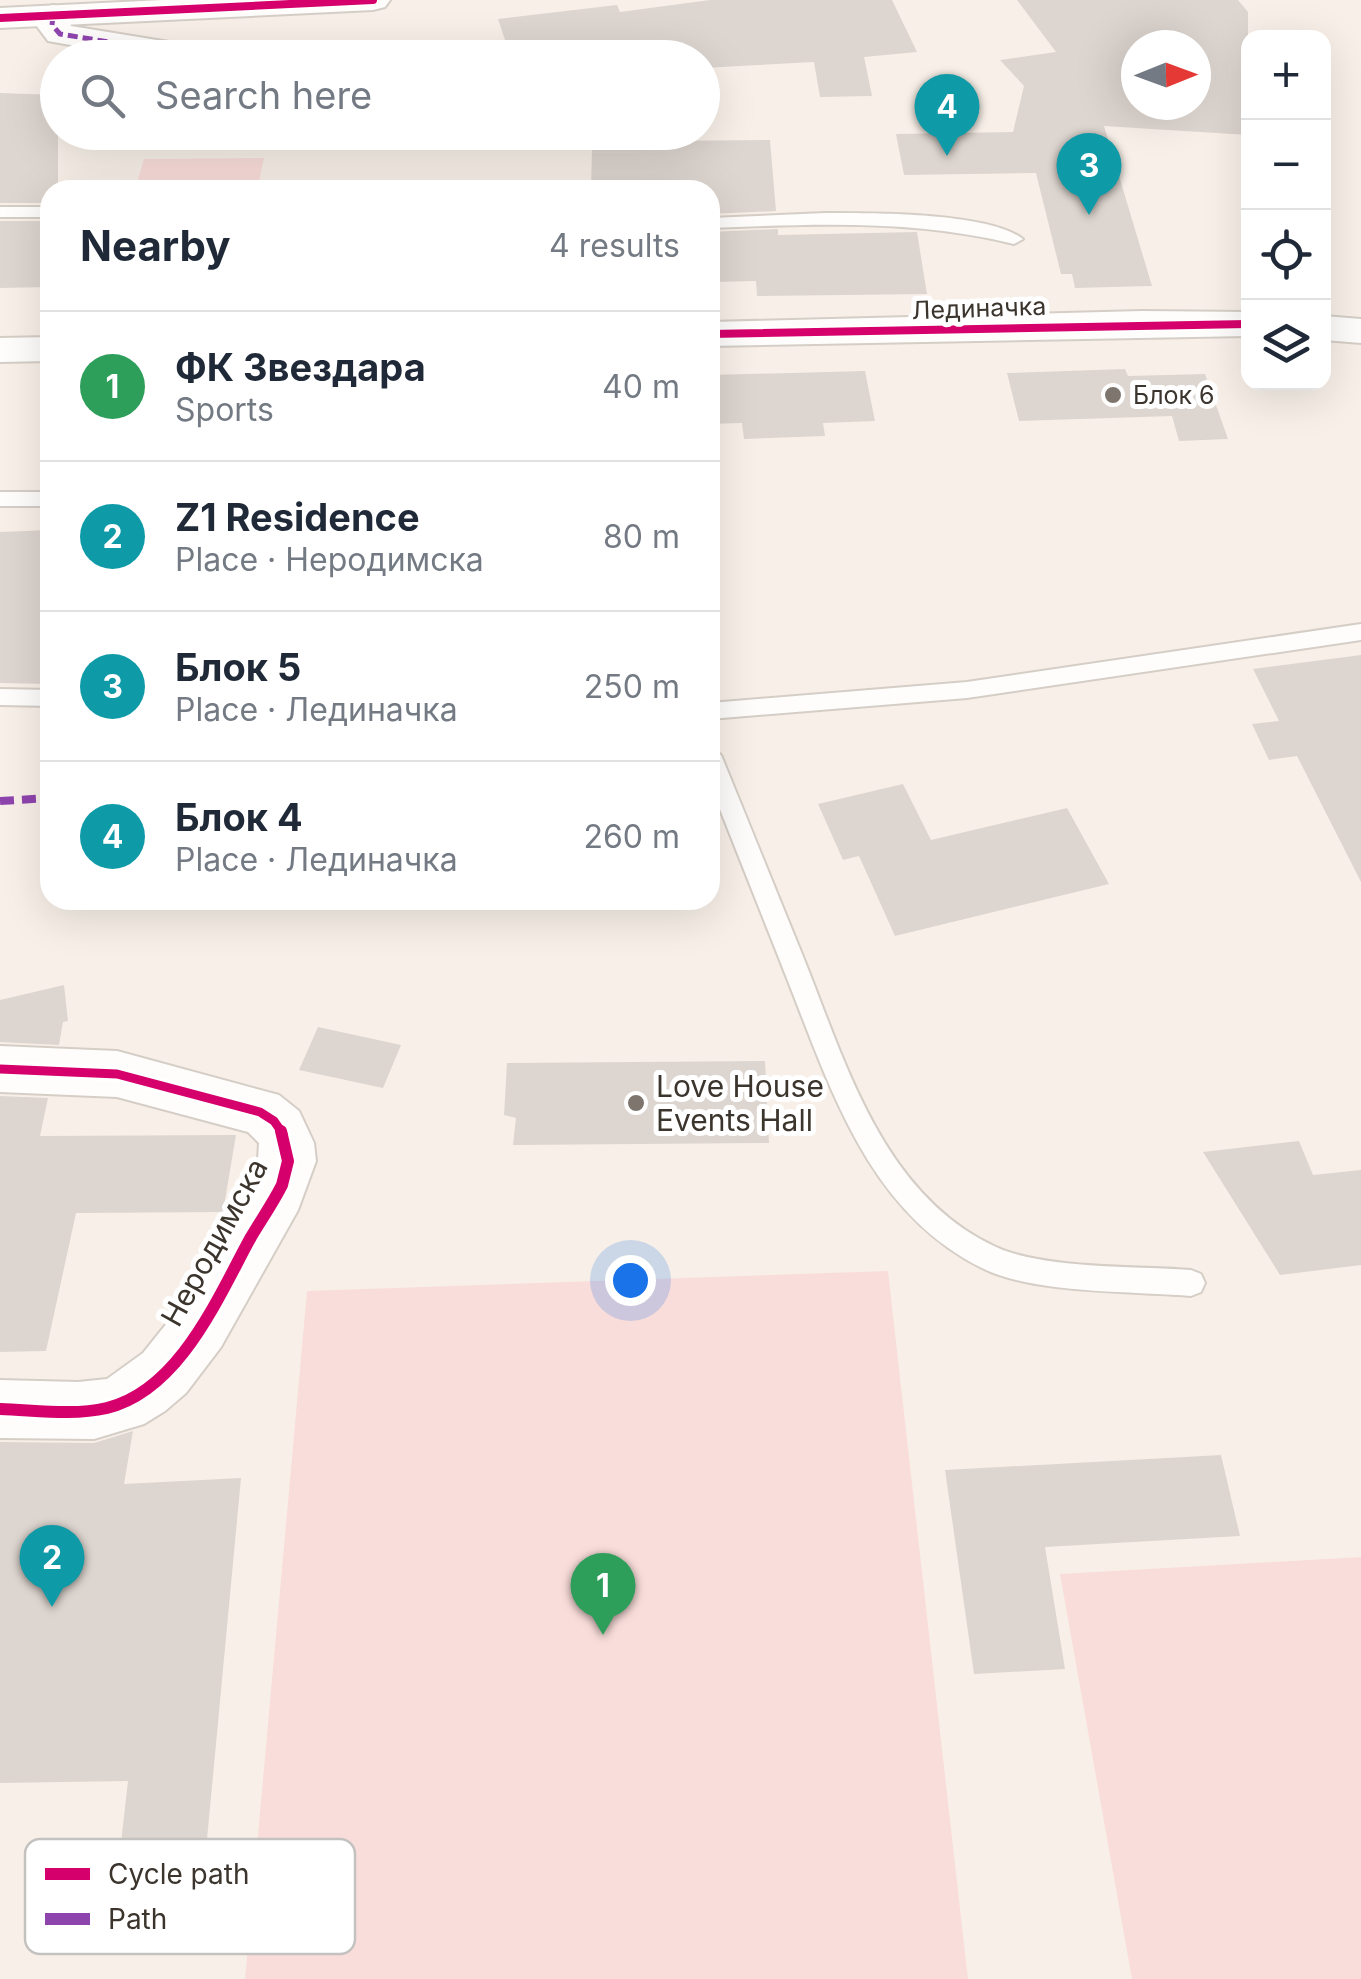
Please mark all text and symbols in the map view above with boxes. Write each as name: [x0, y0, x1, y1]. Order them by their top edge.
north arrow: [1121, 30, 1211, 120]
map controls: [1241, 30, 1331, 390]
button: +: [1241, 30, 1331, 120]
search box: [40, 40, 720, 150]
icon: search: [75, 68, 130, 123]
text: Search here: [155, 72, 372, 118]
pin: 4: [914, 74, 980, 156]
button: −: [1241, 120, 1331, 210]
pin: 3: [1056, 132, 1122, 215]
button: locate: [1241, 210, 1331, 300]
text: Nearby: [80, 220, 231, 271]
text: 4 results: [549, 226, 680, 265]
street label: Лединачка: [911, 291, 1047, 325]
button: layers: [1241, 300, 1331, 390]
text: ФК Звездара: [175, 344, 426, 390]
text: 1: [106, 367, 119, 406]
text: 40 m: [602, 367, 680, 406]
place label: Блок 6: [1133, 380, 1215, 410]
marker: Блок 6: [1102, 384, 1124, 406]
text: Sports: [175, 390, 274, 429]
text: Z1 Residence: [175, 494, 420, 540]
text: 2: [102, 517, 123, 556]
text: 80 m: [603, 517, 680, 556]
text: Place · Неродимска: [175, 540, 484, 579]
text: Блок 5: [175, 644, 301, 690]
text: 3: [102, 667, 123, 706]
text: 250 m: [584, 667, 680, 706]
text: Place · Лединачка: [175, 690, 458, 729]
text: Блок 4: [175, 794, 303, 840]
text: 4: [102, 817, 123, 856]
text: 260 m: [583, 817, 680, 856]
text: Place · Лединачка: [175, 840, 458, 879]
place label: Love House Events Hall: [656, 1068, 824, 1138]
marker: Love House Events Hall: [625, 1092, 647, 1114]
street label: Неродимска: [153, 1152, 275, 1332]
your location: [605, 1255, 656, 1306]
pin: 2: [20, 1524, 84, 1607]
pin: 1: [570, 1552, 636, 1635]
legend: [25, 1839, 355, 1954]
text: Cycle path: [108, 1857, 249, 1891]
text: Path: [108, 1902, 167, 1936]

